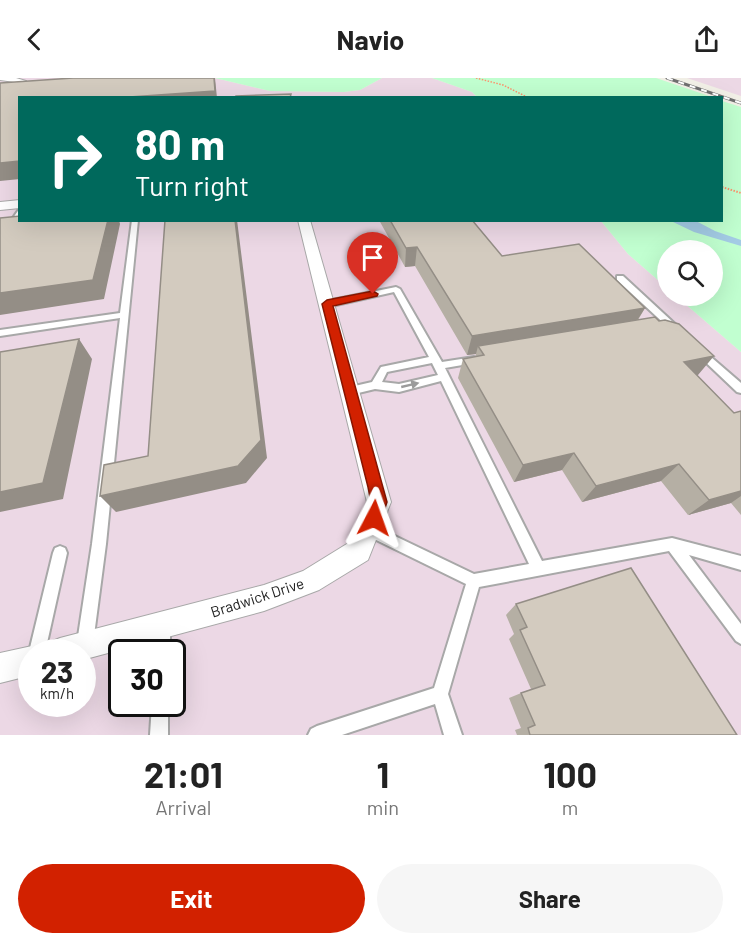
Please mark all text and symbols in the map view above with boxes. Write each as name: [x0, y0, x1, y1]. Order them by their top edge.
icon: back: [18, 23, 51, 56]
text: Navio: [337, 23, 404, 55]
icon: share: [690, 23, 723, 56]
text: 80 m: [135, 118, 225, 168]
icon: right: [36, 120, 114, 198]
text: Turn right: [135, 169, 249, 201]
pin: [347, 232, 398, 294]
map controls: [657, 240, 723, 306]
button: search: [657, 240, 723, 306]
icon: arrive: [356, 241, 389, 274]
one-way arrow: [401, 380, 420, 389]
position arrow: [342, 486, 406, 550]
street label: Bradwick Drive: [208, 573, 306, 621]
speed limit sign: 30: [108, 639, 186, 717]
text: 23: [41, 653, 73, 689]
text: km/h: [40, 684, 74, 702]
text: 21:01: [144, 752, 223, 795]
text: 1: [377, 752, 389, 795]
text: 100: [543, 752, 597, 795]
text: Arrival: [155, 795, 211, 819]
text: min: [367, 795, 399, 819]
text: m: [562, 795, 578, 819]
button: Exit: [18, 864, 365, 933]
button: Share: [377, 864, 723, 933]

